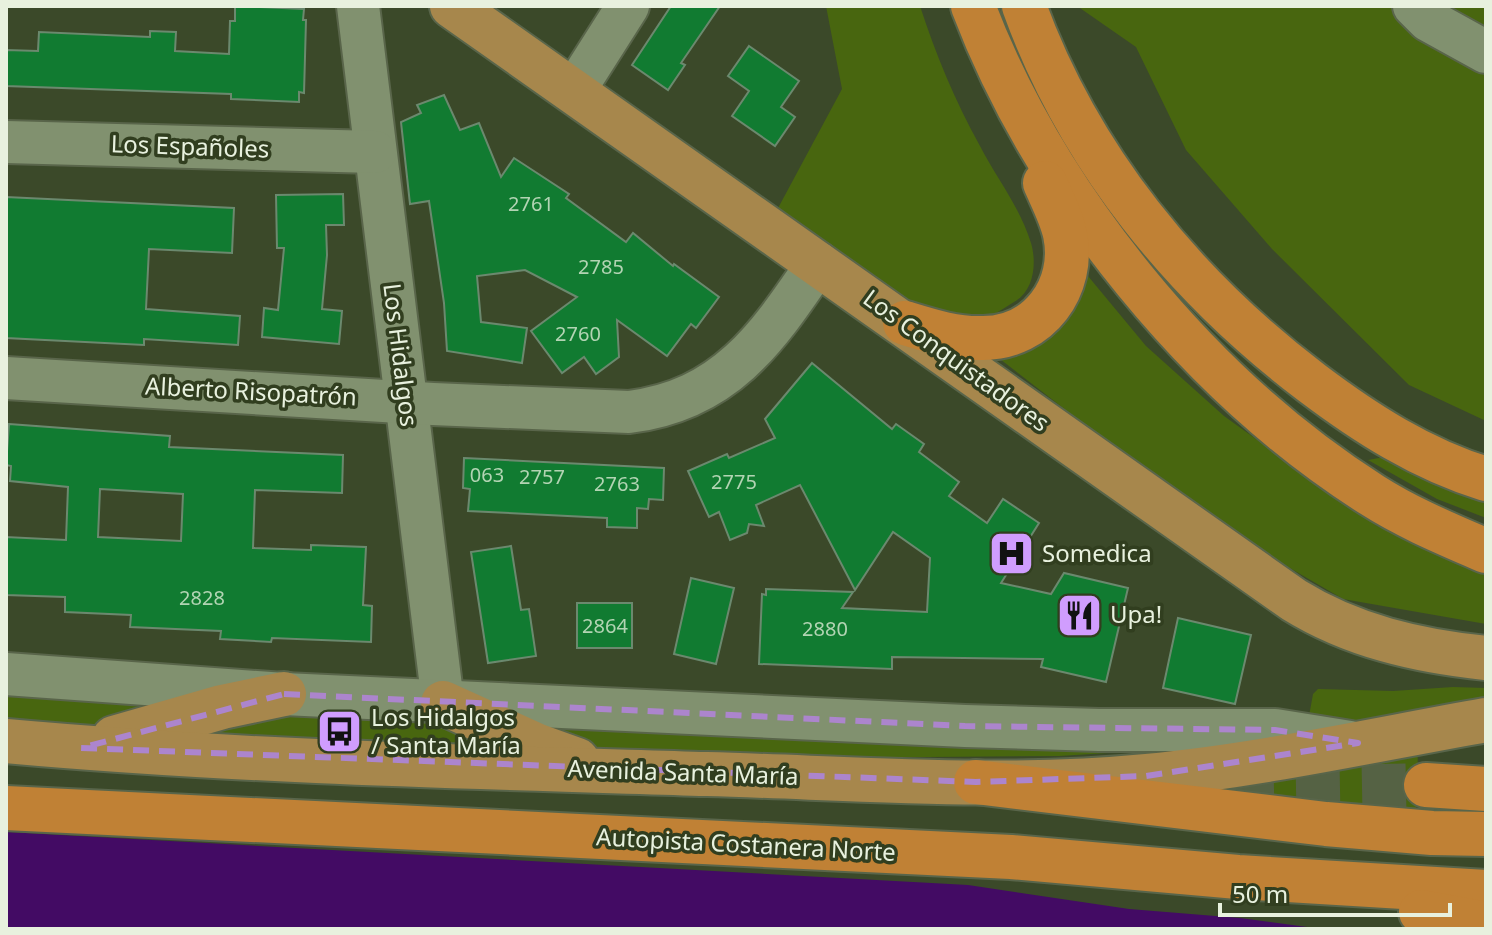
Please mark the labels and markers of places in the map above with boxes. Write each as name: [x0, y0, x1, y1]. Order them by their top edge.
hospital icon: Somedica: [987, 530, 1035, 578]
place label: Somedica: [1042, 536, 1152, 569]
restaurant icon: Upa!: [1055, 591, 1103, 639]
place label: Upa!: [1110, 597, 1162, 630]
place label: Los Hidalgos / Santa María: [371, 700, 521, 761]
bus stop icon: Los Hidalgos / Santa María: [316, 708, 364, 756]

